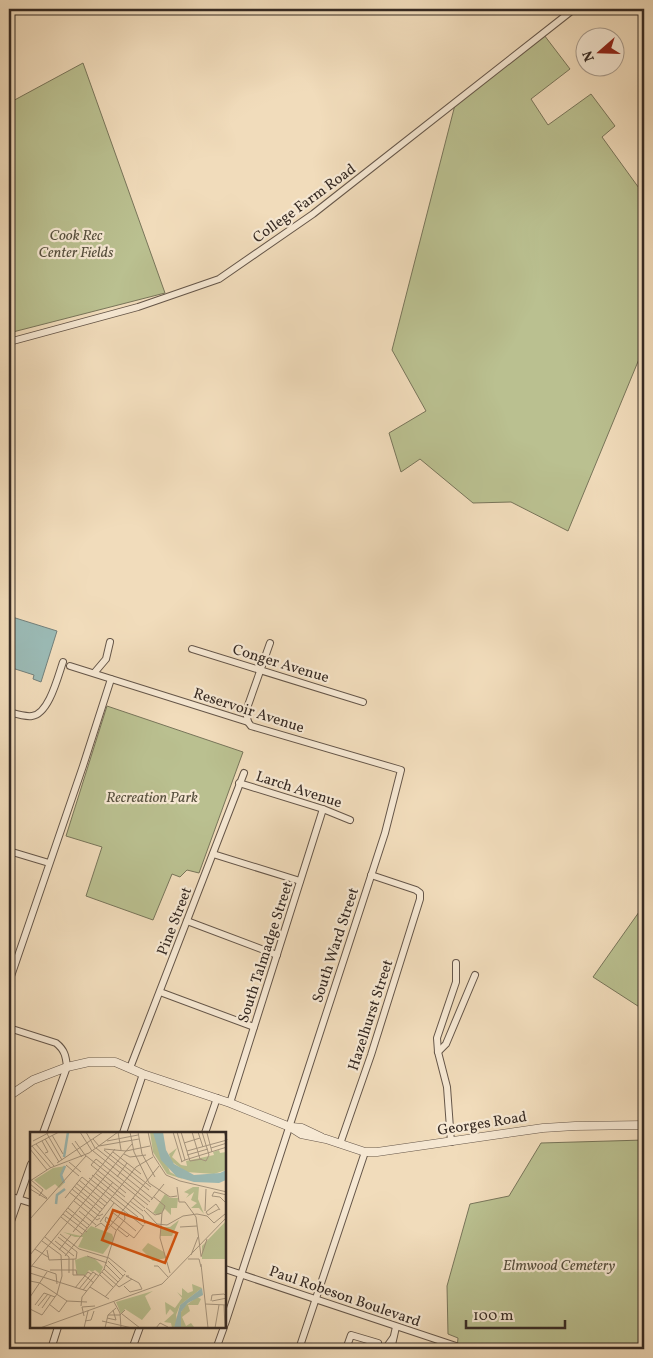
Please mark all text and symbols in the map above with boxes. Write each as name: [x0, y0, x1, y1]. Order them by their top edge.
north arrow: [576, 28, 626, 78]
text: N: [579, 48, 600, 64]
street label: College Farm Road: [249, 160, 361, 249]
park label: Cook Rec Center Fields: [39, 226, 114, 264]
street label: Conger Avenue: [230, 640, 331, 689]
street label: Reservoir Avenue: [190, 684, 307, 739]
street label: Larch Avenue: [253, 767, 344, 814]
park label: Recreation Park: [106, 788, 198, 809]
street label: South Talmadge Street: [234, 879, 299, 1026]
street label: Pine Street: [153, 884, 198, 959]
street label: South Ward Street: [308, 885, 365, 1006]
street label: Hazelhurst Street: [344, 957, 399, 1074]
street label: Georges Road: [436, 1107, 529, 1142]
inset map: [30, 1132, 226, 1328]
park label: Elmwood Cemetery: [503, 1256, 615, 1277]
street label: Paul Robeson Boulevard: [266, 1262, 423, 1333]
scale bar: [466, 1298, 564, 1330]
text: 100 m: [473, 1306, 513, 1327]

